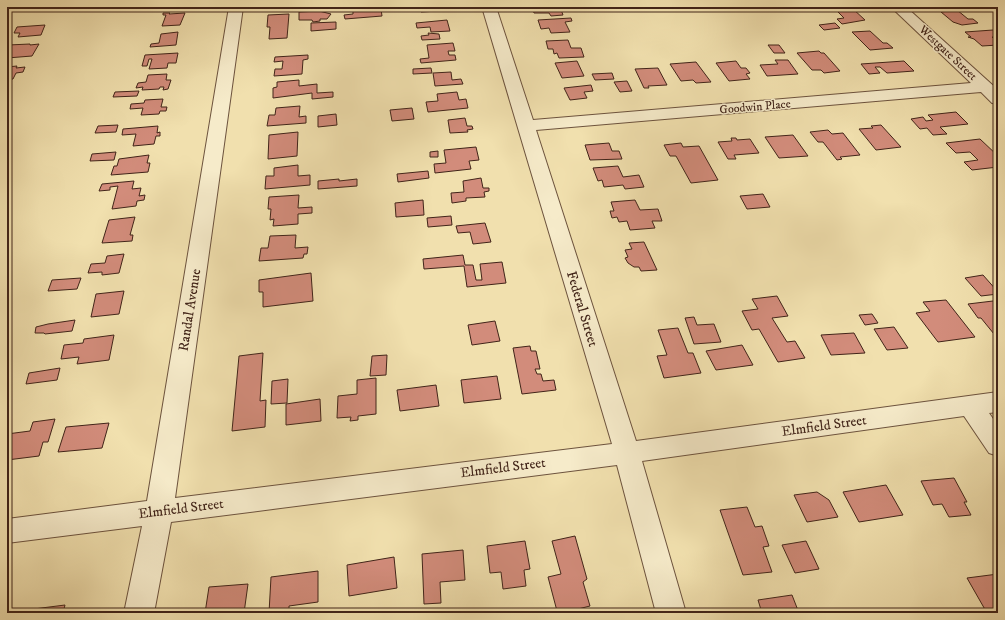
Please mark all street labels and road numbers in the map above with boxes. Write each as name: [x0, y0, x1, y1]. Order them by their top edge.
street label: Westgate Street: [915, 22, 980, 84]
street label: Goodwin Place: [719, 96, 791, 118]
street label: Randal Avenue: [175, 267, 205, 352]
street label: Federal Street: [562, 269, 602, 350]
street label: Elmfield Street: [780, 411, 868, 441]
street label: Elmfield Street: [459, 454, 547, 482]
street label: Elmfield Street: [137, 495, 225, 523]

